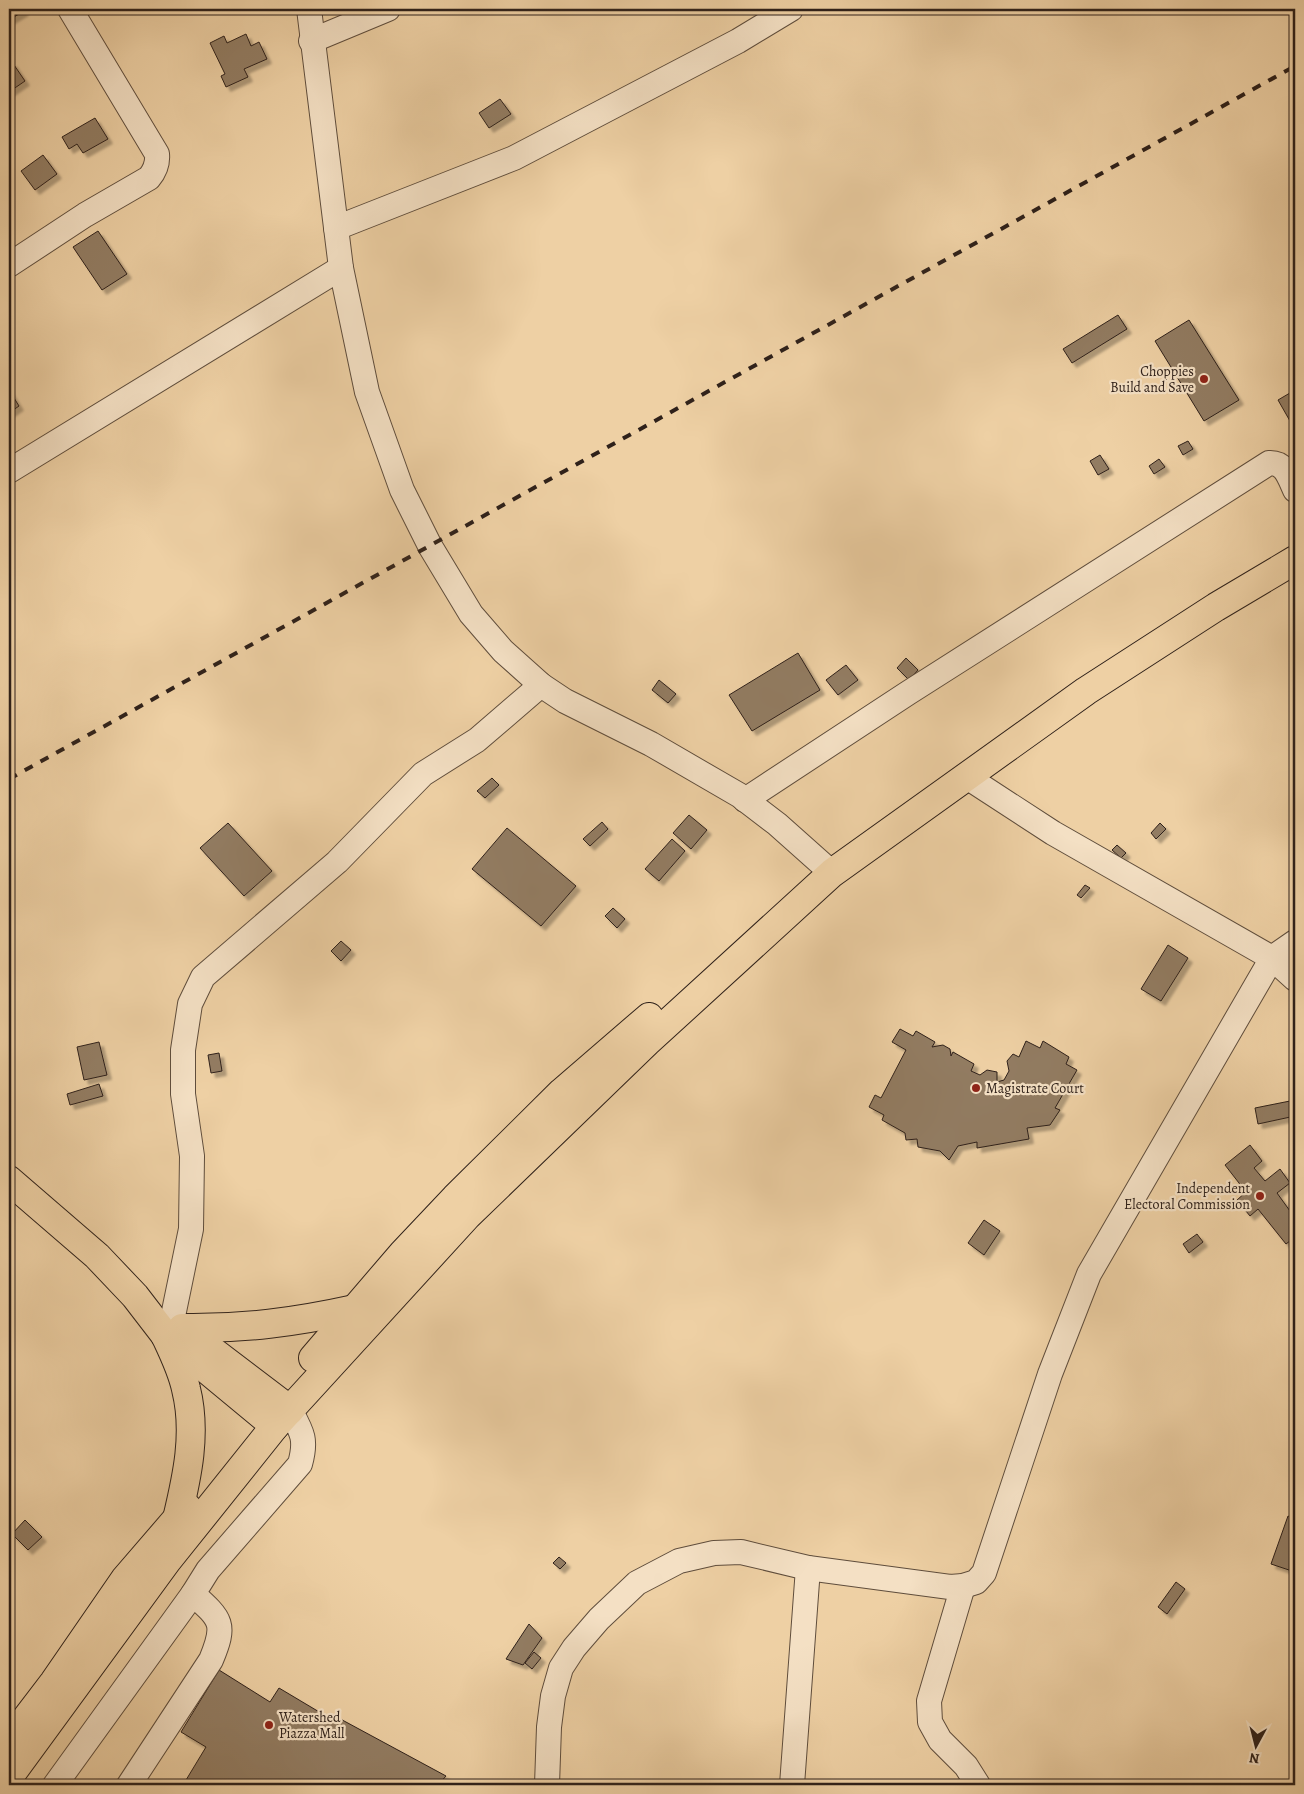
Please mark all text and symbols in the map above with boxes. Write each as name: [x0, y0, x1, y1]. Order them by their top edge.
place label: Choppies Build and Save: [1110, 362, 1194, 397]
marker: Choppies Build and Save: [1198, 373, 1210, 385]
place label: Magistrate Court: [986, 1079, 1084, 1098]
marker: Magistrate Court: [970, 1082, 982, 1094]
place label: Independent Electoral Commission: [1124, 1179, 1250, 1214]
marker: Independent Electoral Commission: [1254, 1190, 1266, 1202]
place label: Watershed Piazza Mall: [278, 1708, 345, 1743]
marker: Watershed Piazza Mall: [263, 1719, 275, 1731]
north arrow: [1232, 1722, 1282, 1772]
text: N: [1248, 1748, 1261, 1768]

